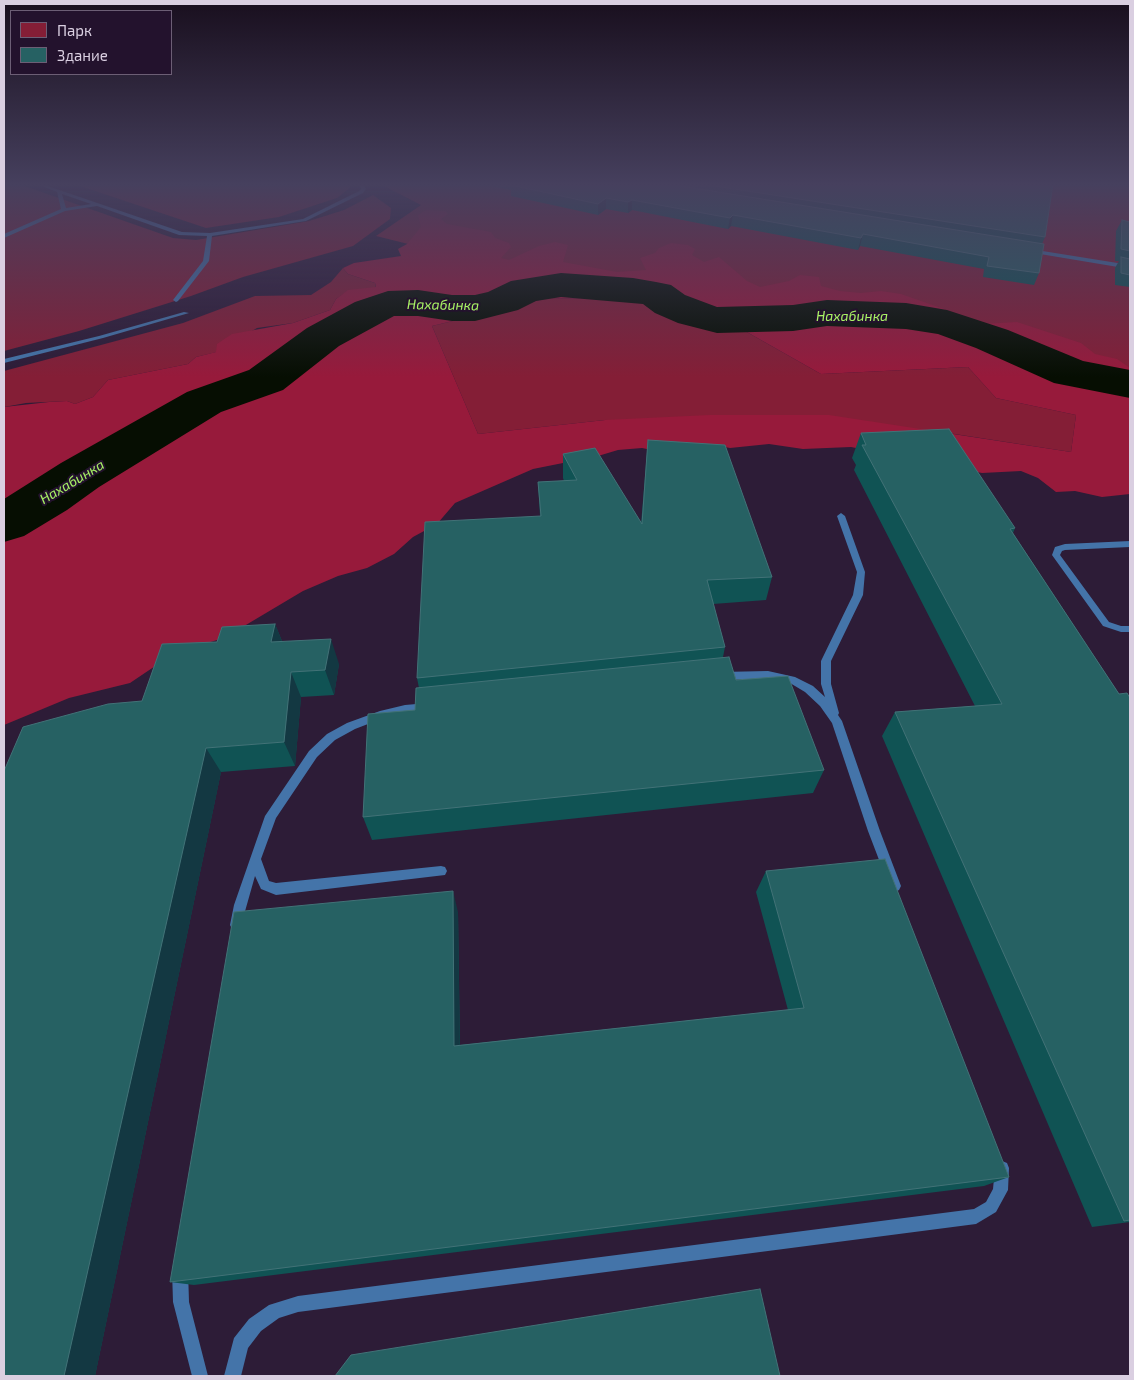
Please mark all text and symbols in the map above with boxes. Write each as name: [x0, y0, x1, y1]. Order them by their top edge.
legend: [10, 10, 172, 75]
text: Парк: [57, 21, 92, 39]
text: Здание: [57, 46, 108, 64]
water label: Нахабинка: [407, 296, 479, 314]
water label: Нахабинка: [816, 308, 888, 324]
water label: Нахабинка: [37, 456, 107, 508]

